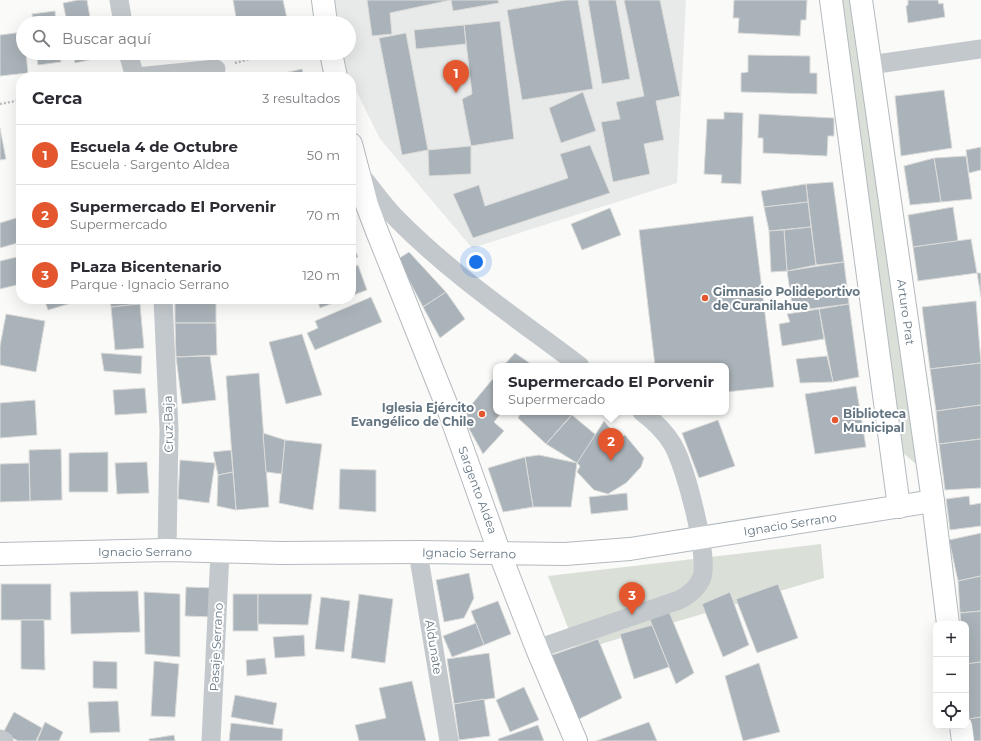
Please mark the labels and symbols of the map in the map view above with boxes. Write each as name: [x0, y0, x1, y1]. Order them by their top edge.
pin: 1: [443, 60, 469, 93]
your location: [466, 252, 486, 272]
street label: Arturo Prat: [894, 278, 918, 346]
place label: Gimnasio Polideportivo de Curanilahue: [713, 284, 860, 313]
marker: Gimnasio Polideportivo de Curanilahue: [700, 293, 710, 303]
street label: Cruz Baja: [160, 395, 176, 453]
place label: Iglesia Ejército Evangélico de Chile: [351, 400, 474, 429]
place label: Biblioteca Municipal: [843, 406, 906, 435]
marker: Iglesia Ejército Evangélico de Chile: [477, 409, 487, 419]
marker: Biblioteca Municipal: [830, 415, 840, 425]
pin: 2: [598, 428, 624, 461]
street label: Sargento Aldea: [455, 444, 501, 536]
street label: Ignacio Serrano: [742, 509, 838, 539]
street label: Ignacio Serrano: [98, 544, 192, 559]
street label: Ignacio Serrano: [422, 545, 516, 561]
pin: 3: [619, 582, 645, 615]
street label: Pasaje Serrano: [206, 602, 226, 692]
street label: Aldunate: [422, 619, 446, 675]

